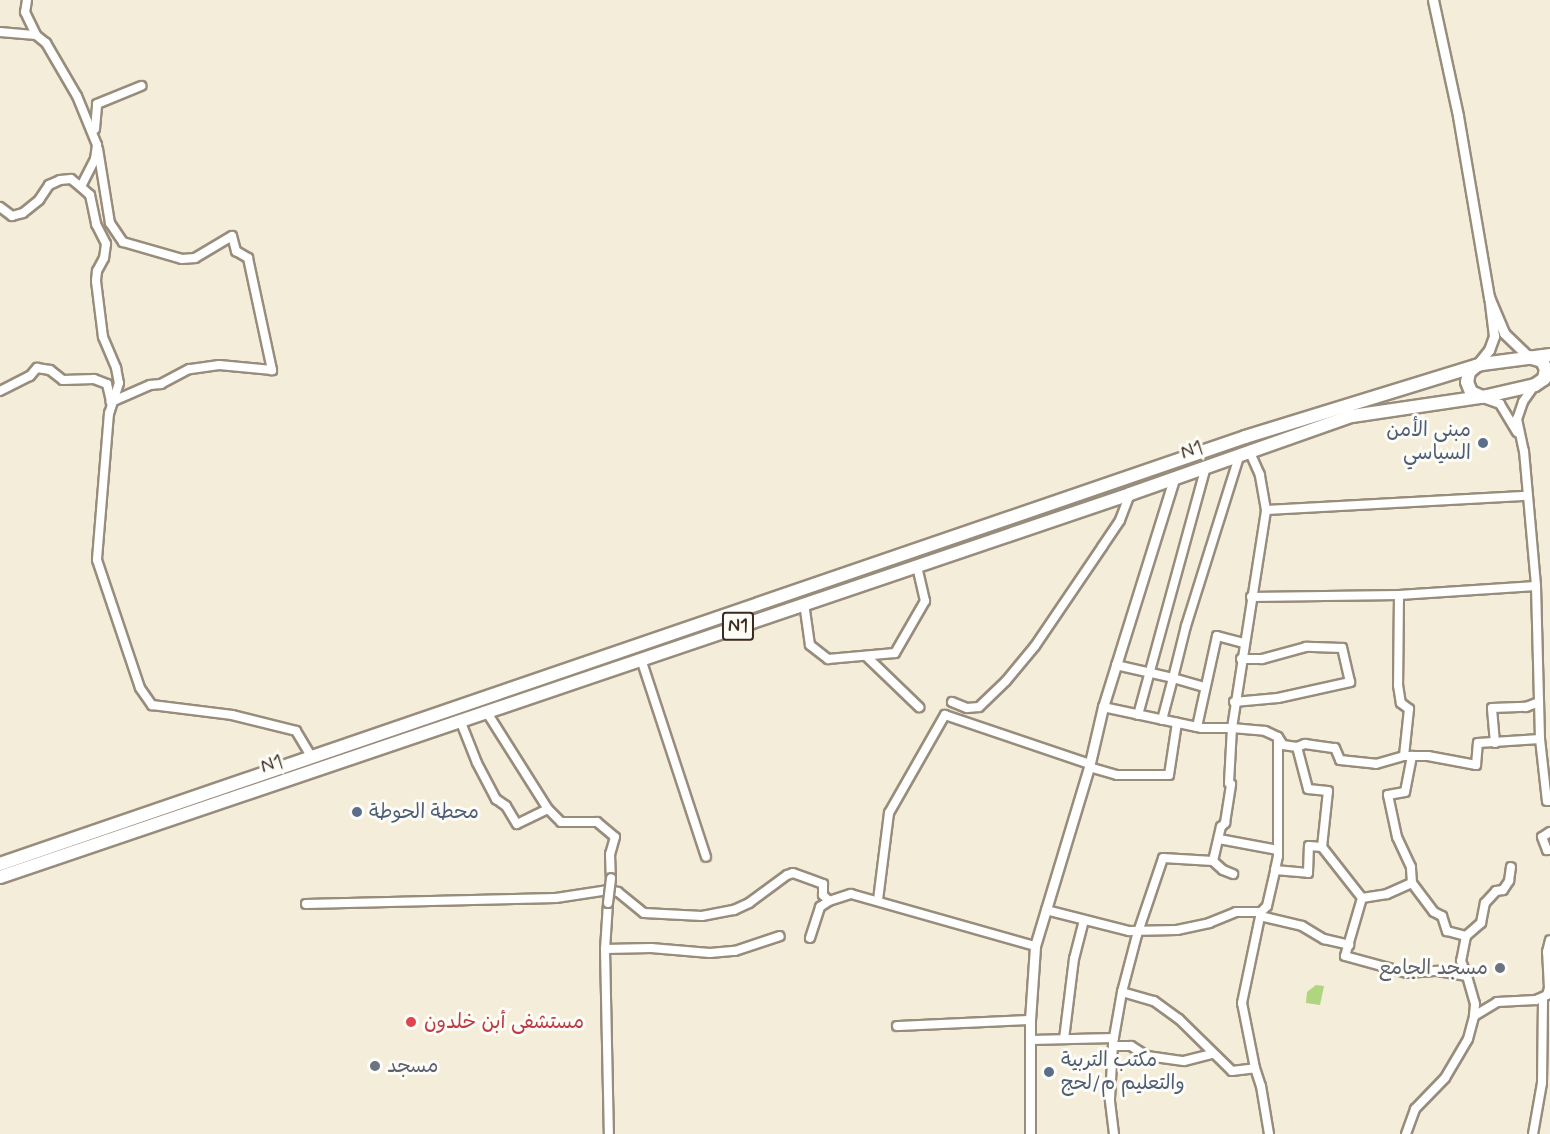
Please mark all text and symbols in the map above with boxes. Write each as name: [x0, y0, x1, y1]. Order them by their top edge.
place label: مبنى الأمن السياسي: [1386, 419, 1471, 466]
street label: N1: [1177, 436, 1207, 466]
marker: مبنى الأمن السياسي: [1476, 436, 1490, 450]
road number: N1: [722, 611, 754, 641]
street label: N1: [258, 750, 286, 780]
place label: محطة الحوطة: [369, 800, 479, 824]
marker: محطة الحوطة: [350, 805, 364, 819]
place label: مسجد الجامع: [1379, 956, 1488, 980]
marker: مسجد الجامع: [1493, 961, 1507, 975]
place label: مستشفى أبن خلدون: [424, 1010, 584, 1034]
marker: مستشفى أبن خلدون: [402, 1013, 420, 1031]
place label: مكتب التربية والتعليم م/لحج: [1061, 1048, 1185, 1095]
place label: مسجد: [387, 1054, 438, 1078]
marker: مسجد: [368, 1059, 382, 1073]
marker: مكتب التربية والتعليم م/لحج: [1042, 1065, 1056, 1079]

